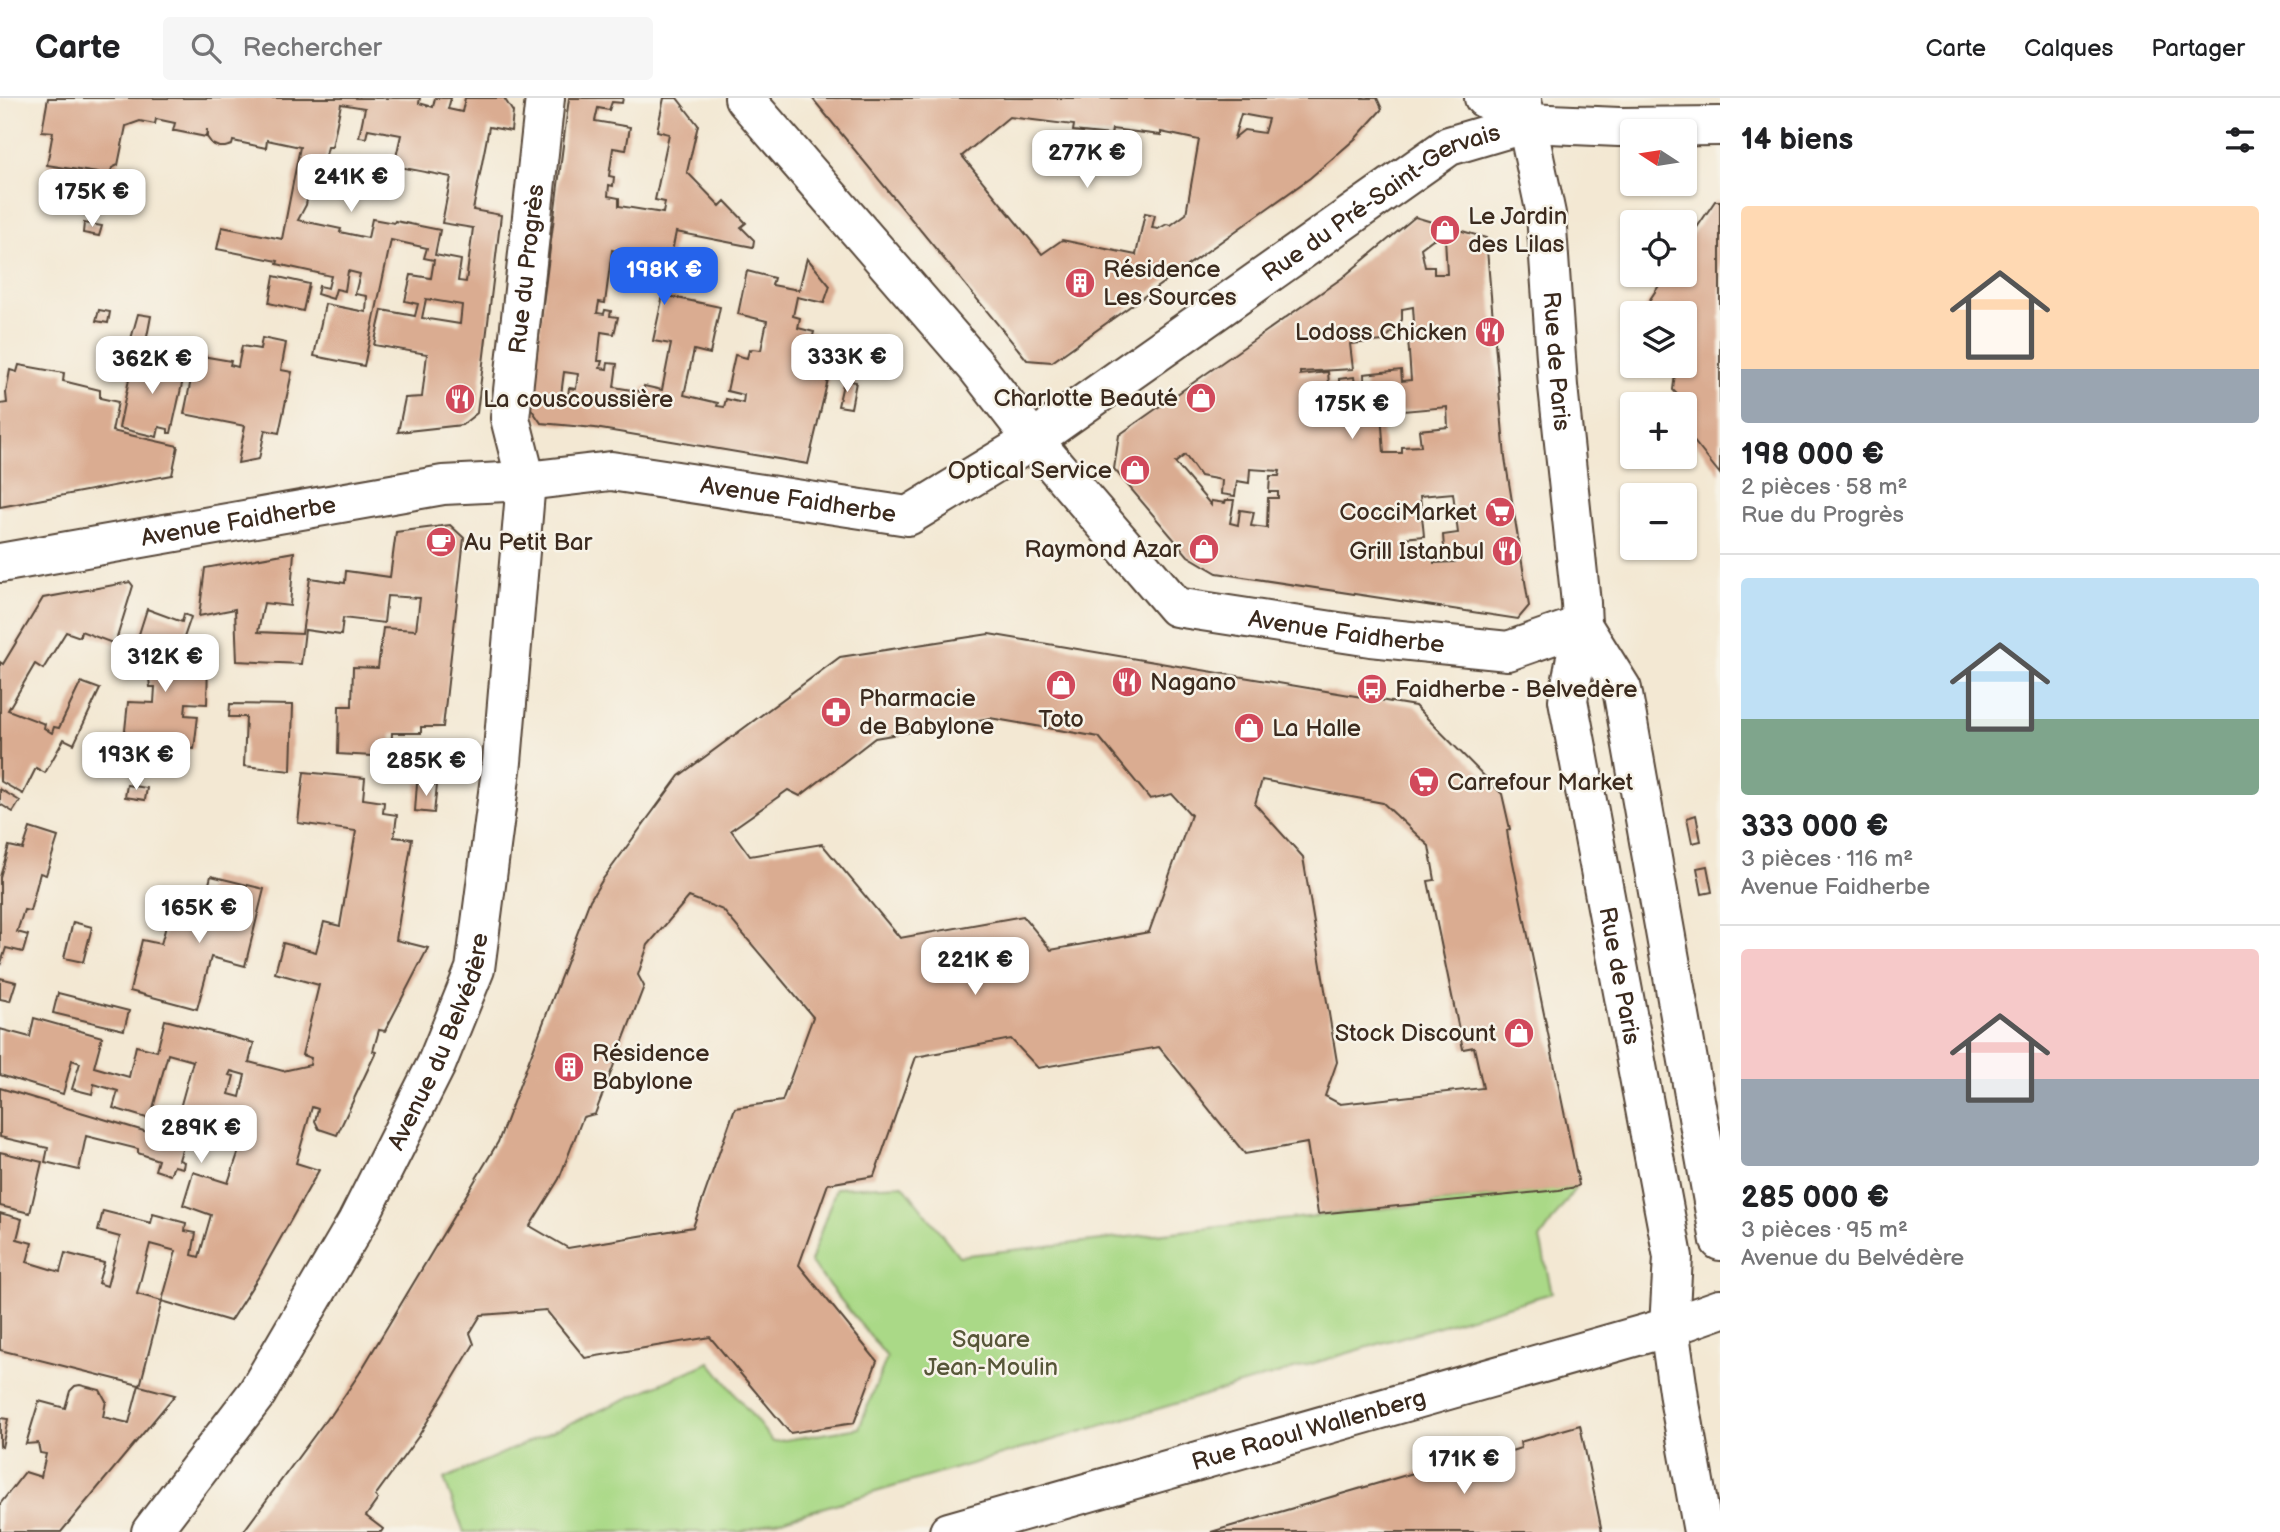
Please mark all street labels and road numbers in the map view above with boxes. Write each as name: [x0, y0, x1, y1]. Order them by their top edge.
street label: Rue du Pré-Saint-Gervais: [1257, 118, 1504, 288]
street label: Rue du Progrès: [503, 183, 550, 355]
street label: Rue de Paris: [1536, 291, 1577, 432]
street label: Avenue Faidherbe: [698, 471, 898, 529]
street label: Avenue Faidherbe: [139, 490, 338, 553]
street label: Avenue Faidherbe: [1246, 604, 1446, 659]
street label: Rue de Paris: [1592, 905, 1647, 1047]
street label: Avenue du Belvédère: [382, 931, 495, 1155]
street label: Rue Raoul Wallenberg: [1189, 1383, 1429, 1477]

